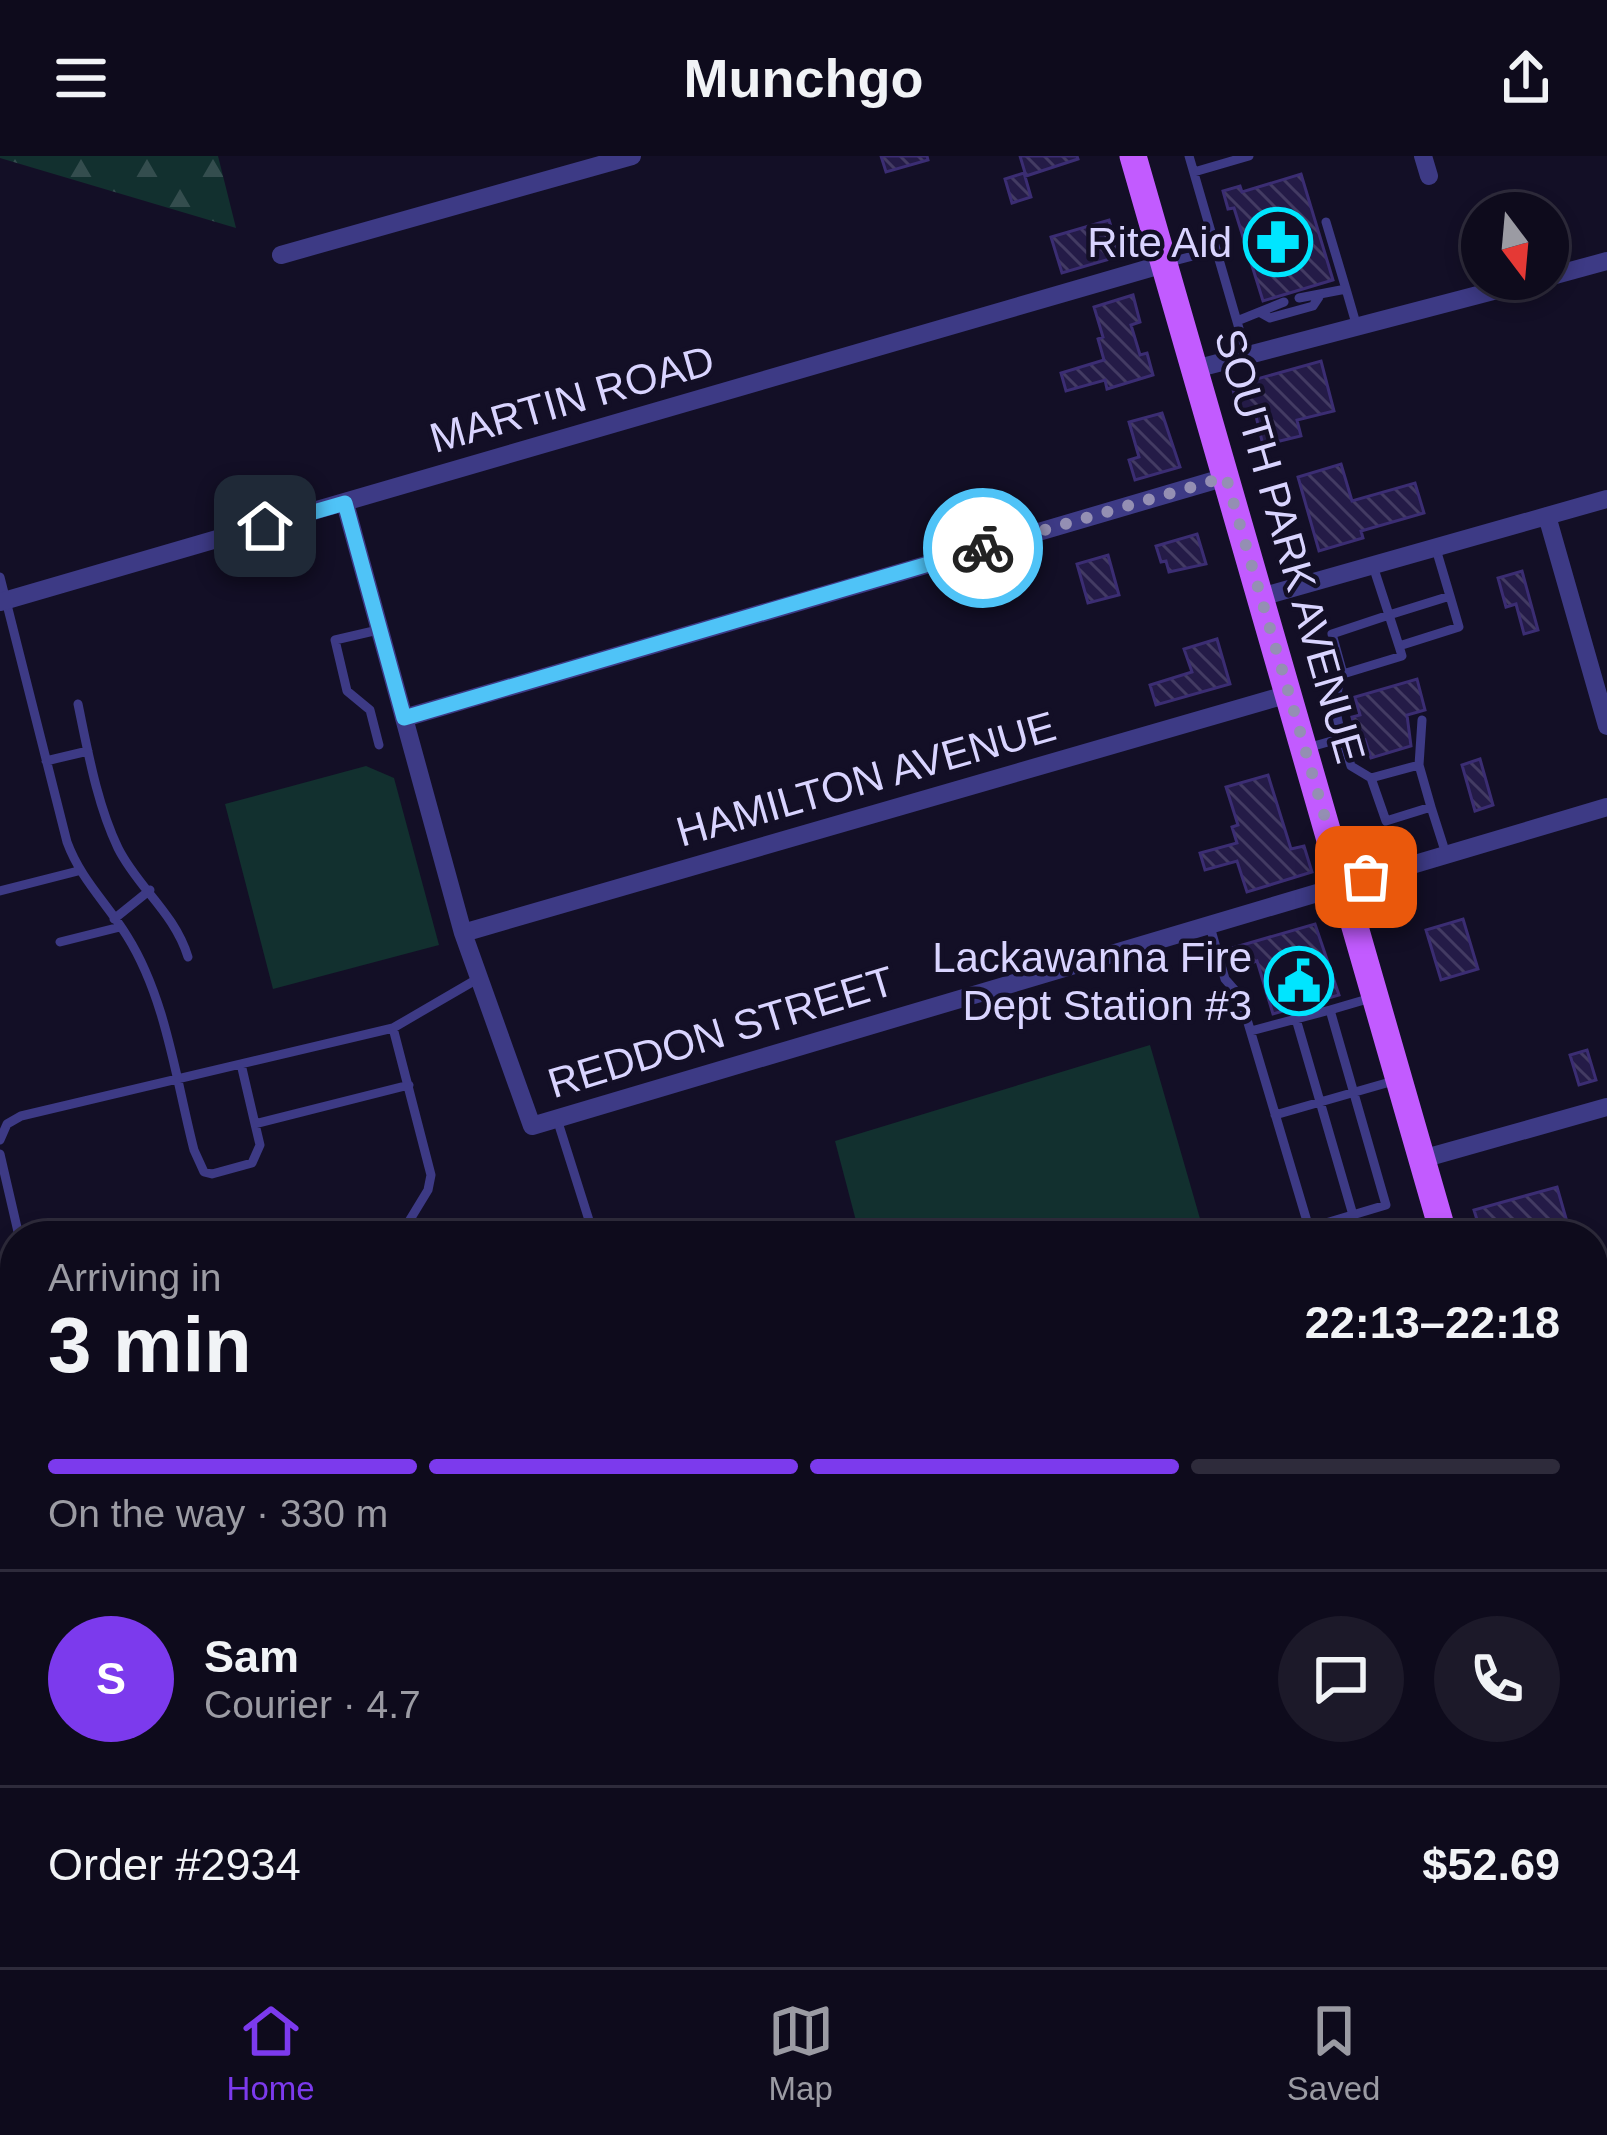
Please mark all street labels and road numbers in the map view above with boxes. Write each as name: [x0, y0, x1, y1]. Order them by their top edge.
street label: SOUTH PARK AVENUE: [1206, 324, 1374, 768]
street label: MARTIN ROAD: [425, 336, 719, 462]
street label: HAMILTON AVENUE: [671, 702, 1061, 856]
street label: REDDON STREET: [542, 957, 900, 1107]

